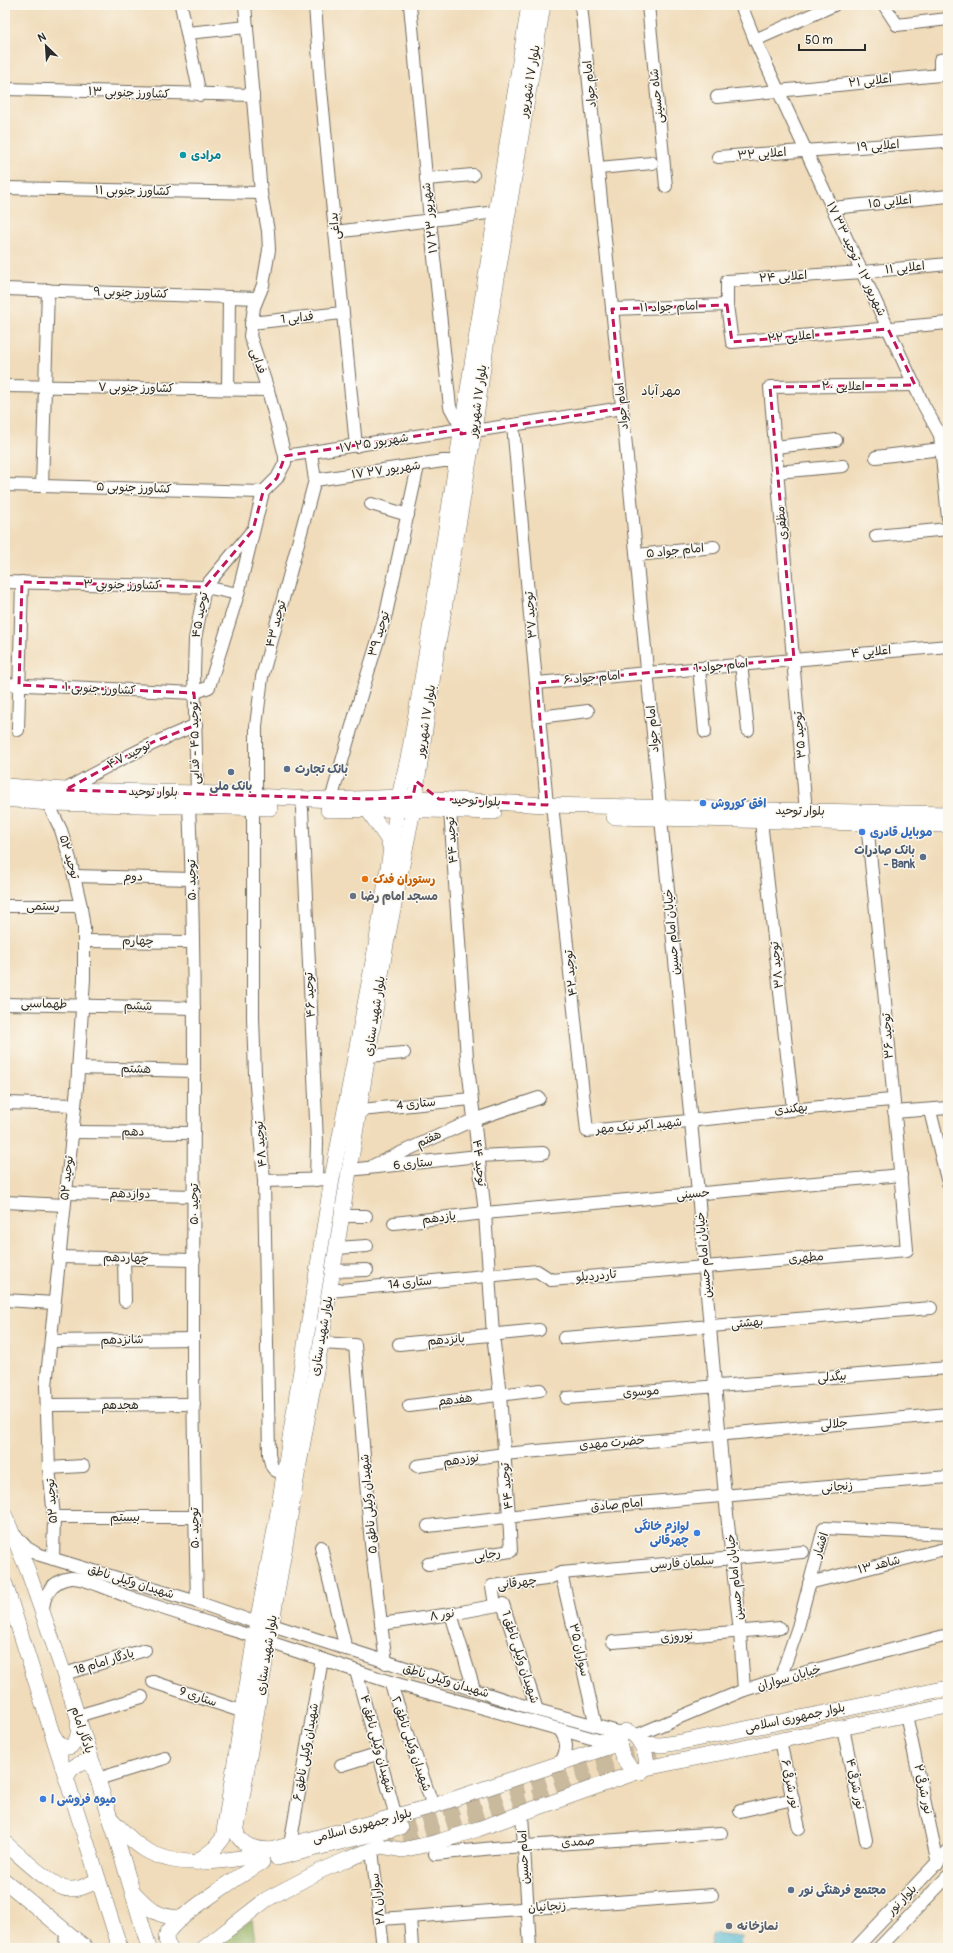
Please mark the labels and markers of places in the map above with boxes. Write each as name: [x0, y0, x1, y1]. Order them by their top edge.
place label: مرادی: [191, 148, 221, 163]
marker: مرادی: [178, 150, 188, 160]
place label: بانک تجارت: [295, 762, 348, 777]
marker: بانک تجارت: [282, 764, 292, 774]
marker: بانک ملی: [226, 767, 236, 777]
place label: بانک ملی: [210, 779, 252, 794]
place label: افق کوروش: [711, 796, 766, 811]
marker: افق کوروش: [698, 798, 708, 808]
place label: موبایل قادری: [870, 825, 933, 840]
marker: موبایل قادری: [857, 827, 867, 837]
place label: بانک صادرات - Bank: [854, 843, 916, 872]
marker: بانک صادرات - Bank: [918, 852, 928, 862]
place label: رستوران فدک: [373, 872, 436, 887]
marker: رستوران فدک: [360, 874, 370, 884]
place label: مسجد امام رضا: [361, 889, 438, 905]
marker: مسجد امام رضا: [348, 891, 358, 901]
place label: لوازم خانگی چهرقانی: [634, 1518, 689, 1548]
marker: لوازم خانگی چهرقانی: [692, 1528, 702, 1538]
place label: میوه فروشی ا: [51, 1792, 116, 1807]
marker: میوه فروشی ا: [38, 1794, 48, 1804]
place label: مجتمع فرهنگی نور: [798, 1882, 886, 1899]
marker: مجتمع فرهنگی نور: [786, 1885, 796, 1895]
place label: نمازخانه: [737, 1919, 778, 1934]
marker: نمازخانه: [724, 1921, 734, 1931]

